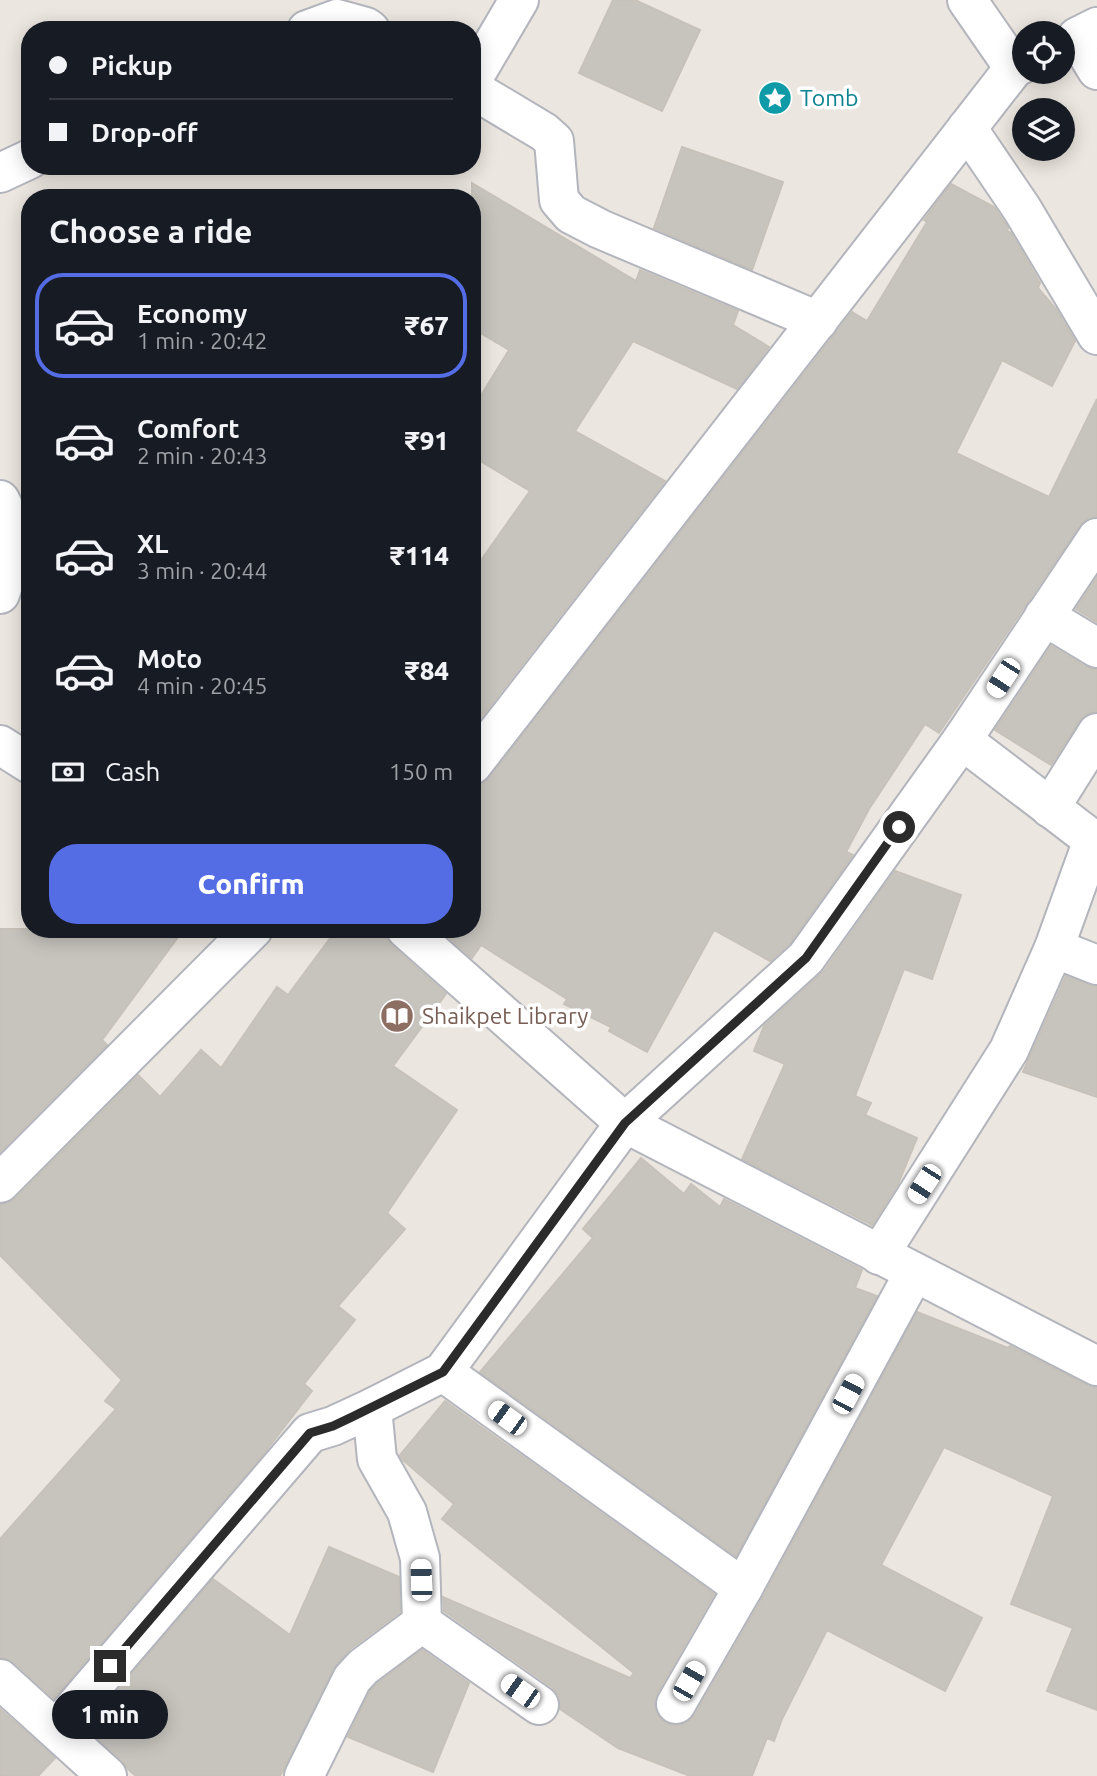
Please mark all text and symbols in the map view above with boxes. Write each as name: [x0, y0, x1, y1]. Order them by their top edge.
map controls: [1012, 21, 1075, 161]
button: locate: [1012, 21, 1075, 84]
text: Pickup: [91, 51, 173, 80]
place icon: Tomb: [756, 79, 794, 117]
place label: Tomb: [800, 85, 858, 110]
button: layers: [1012, 98, 1075, 161]
text: Drop-off: [91, 118, 198, 147]
text: Choose a ride: [49, 213, 252, 249]
icon: car: [53, 294, 116, 357]
text: Economy: [137, 299, 247, 328]
text: ₹67: [405, 311, 449, 340]
text: 1 min · 20:42: [137, 328, 268, 353]
icon: car: [53, 409, 116, 472]
text: Comfort: [137, 414, 240, 443]
text: ₹91: [405, 426, 449, 455]
text: 2 min · 20:43: [137, 443, 268, 468]
icon: car: [53, 524, 116, 587]
text: XL: [137, 529, 168, 558]
text: ₹114: [390, 541, 449, 570]
text: 3 min · 20:44: [137, 558, 268, 583]
icon: car: [53, 639, 116, 702]
text: Moto: [137, 644, 202, 673]
car: [983, 655, 1024, 701]
text: ₹84: [405, 656, 449, 685]
text: 4 min · 20:45: [137, 673, 268, 698]
icon: cash: [49, 753, 87, 791]
text: Cash: [105, 757, 160, 786]
text: 150 m: [389, 759, 453, 784]
route start: [883, 811, 915, 843]
button: Confirm: [49, 844, 453, 924]
library icon: Shaikpet Library: [378, 997, 416, 1035]
place label: Shaikpet Library: [422, 1003, 588, 1028]
car: [904, 1161, 945, 1207]
car: [829, 1371, 868, 1417]
car: [484, 1397, 531, 1439]
car: [410, 1559, 433, 1601]
route end: [94, 1650, 126, 1682]
car: [670, 1658, 709, 1704]
car: [497, 1670, 544, 1712]
callout: 1 min: [52, 1690, 168, 1740]
text: 1 min: [81, 1702, 139, 1727]

